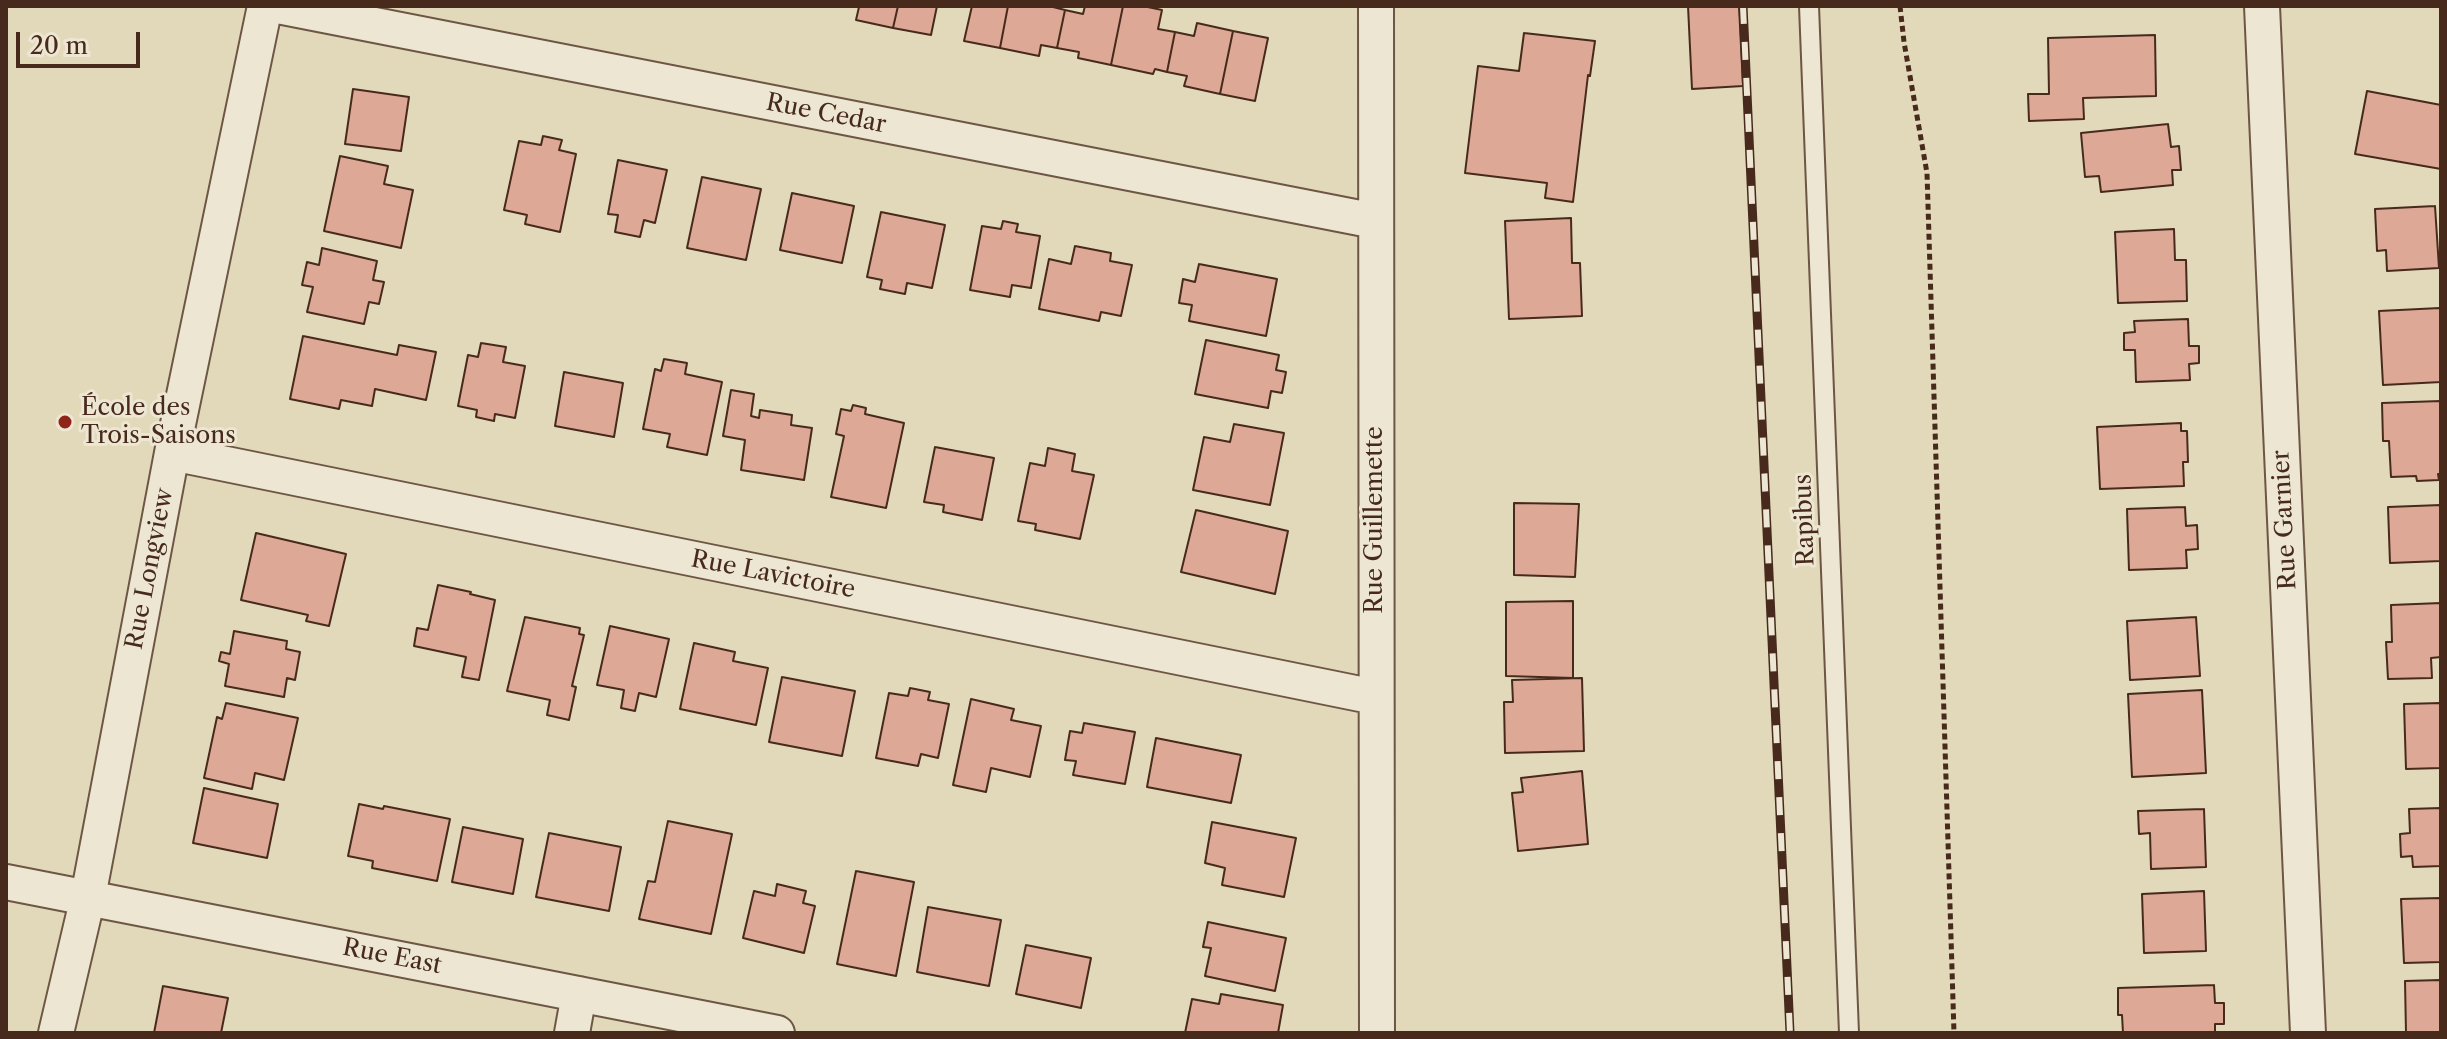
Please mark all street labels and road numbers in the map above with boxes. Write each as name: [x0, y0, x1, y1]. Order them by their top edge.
street label: Rue Cedar: [764, 88, 888, 140]
street label: Rue Guillemette: [1361, 426, 1389, 614]
street label: Rue Garnier: [2267, 449, 2303, 591]
street label: Rapibus: [1789, 474, 1821, 566]
street label: Rue Longview: [120, 486, 180, 652]
street label: Rue Lavictoire: [689, 545, 857, 605]
street label: Rue East: [340, 933, 444, 981]

